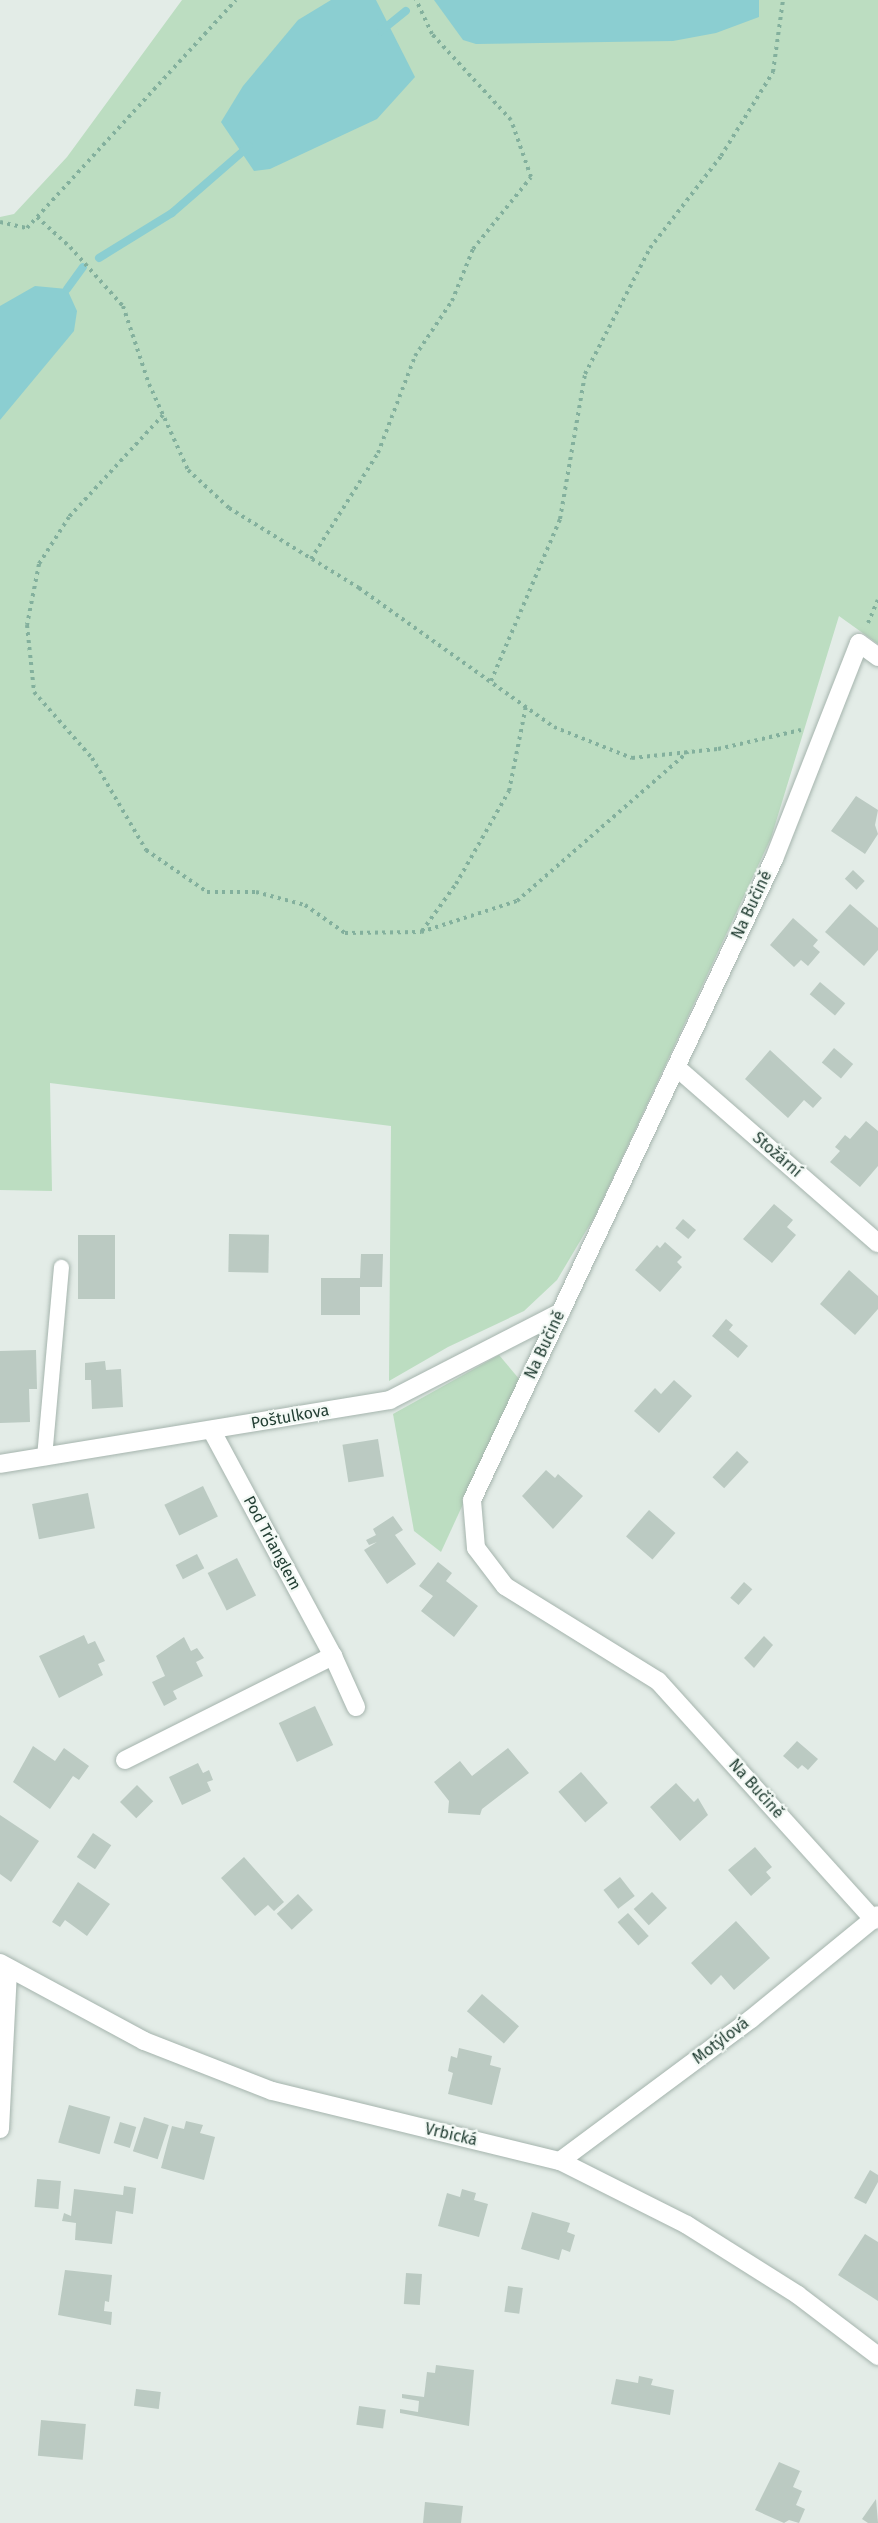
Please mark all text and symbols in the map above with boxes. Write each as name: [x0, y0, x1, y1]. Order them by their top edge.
street label: Na Bučině: [728, 868, 776, 942]
street label: Stožární: [748, 1128, 806, 1182]
street label: Na Bučině: [521, 1308, 569, 1382]
street label: Poštulkova: [249, 1401, 331, 1433]
street label: Pod Trianglem: [239, 1493, 305, 1593]
street label: Na Bučině: [724, 1755, 788, 1823]
street label: Motýlová: [689, 2014, 753, 2068]
street label: Vrbická: [423, 2120, 479, 2150]

